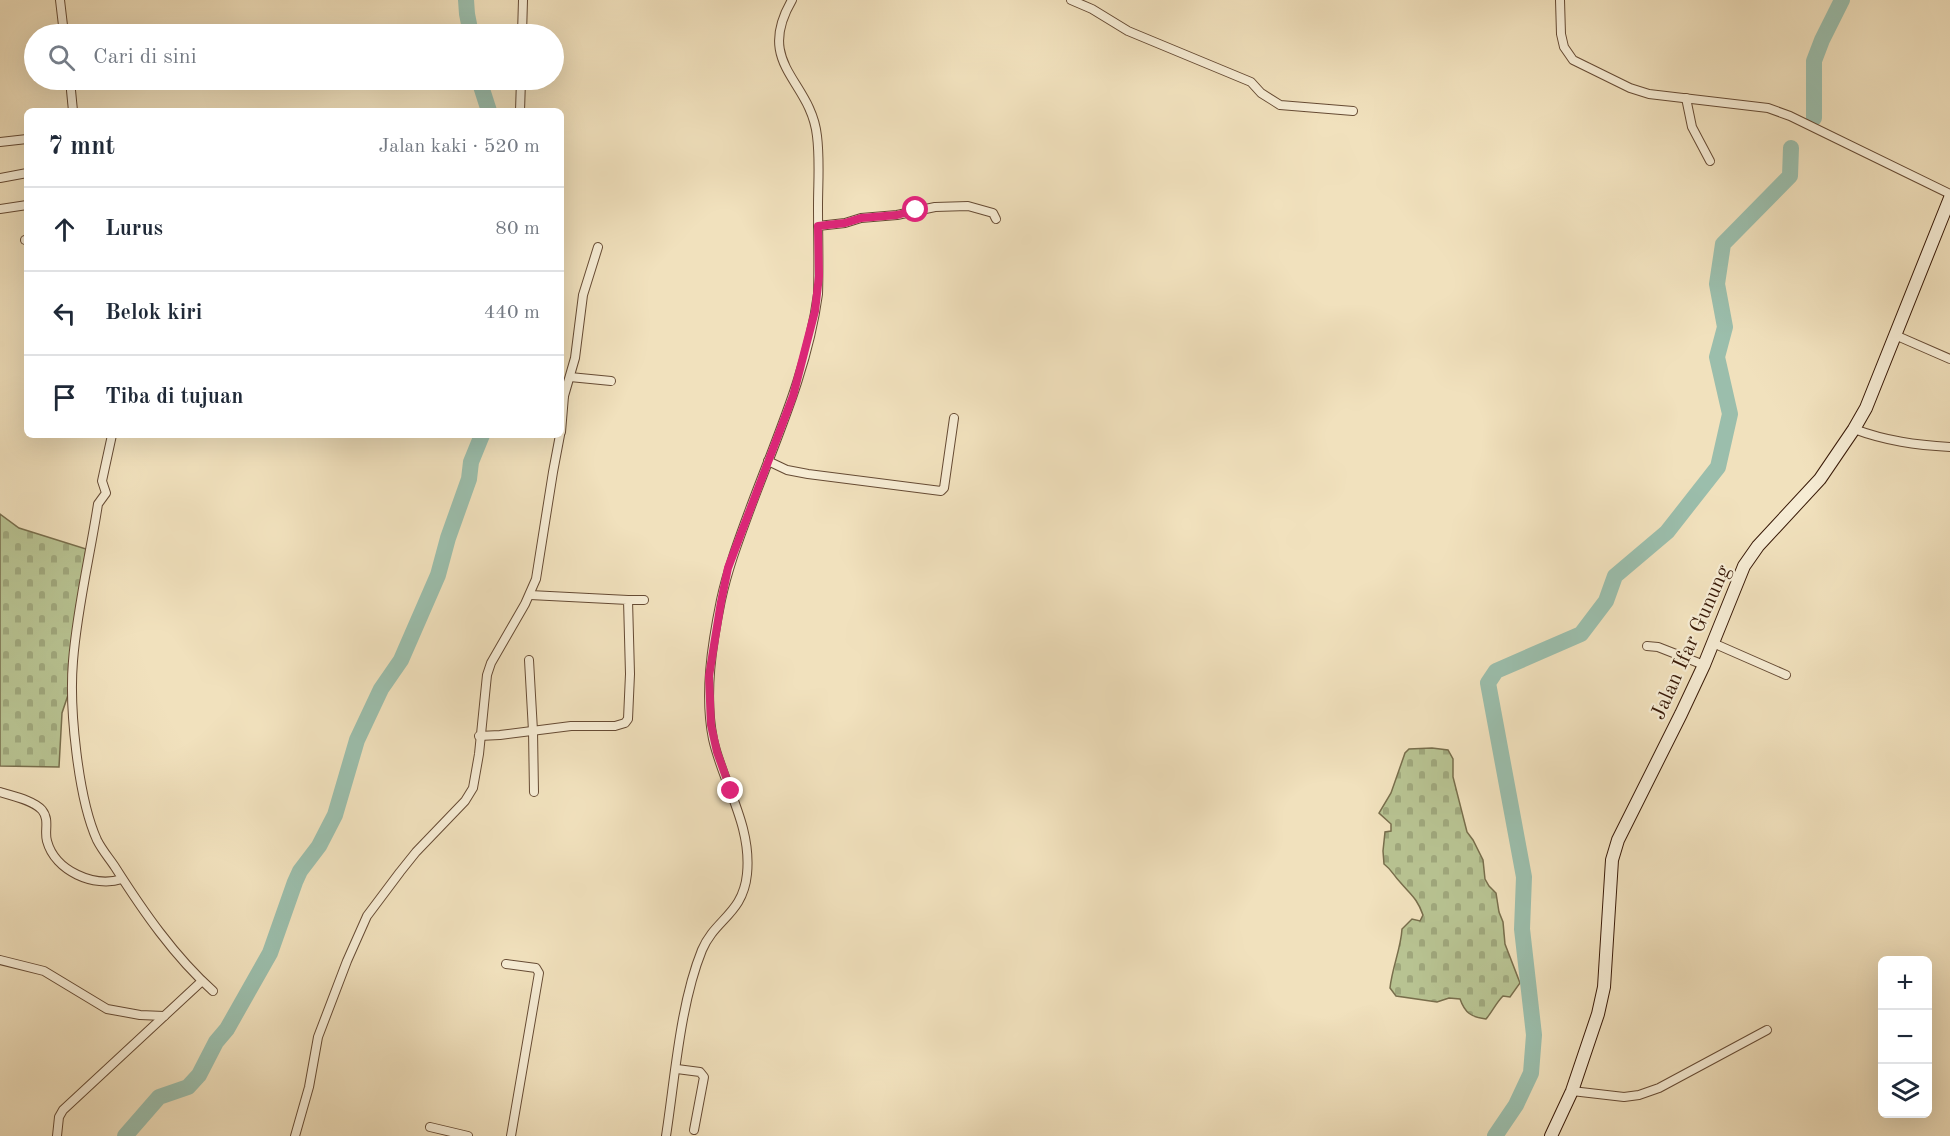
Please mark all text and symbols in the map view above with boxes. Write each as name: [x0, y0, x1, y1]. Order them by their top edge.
search box: [24, 24, 564, 90]
icon: search: [45, 41, 78, 74]
text: Cari di sini: [93, 46, 197, 68]
text: 7 mnt: [48, 134, 115, 160]
text: Jalan kaki · 520 m: [378, 137, 540, 157]
route start: [902, 196, 928, 222]
icon: ahead: [48, 213, 81, 246]
text: Lurus: [105, 218, 163, 240]
text: 80 m: [495, 219, 540, 239]
icon: left: [48, 297, 81, 330]
text: Belok kiri: [105, 302, 202, 324]
text: 440 m: [484, 303, 540, 323]
icon: arrive: [48, 381, 81, 414]
text: Tiba di tujuan: [105, 386, 243, 408]
street label: Jalan Ifar Gunung: [1648, 562, 1735, 723]
route end: [717, 777, 743, 803]
map controls: [1878, 956, 1932, 1118]
button: +: [1878, 956, 1932, 1010]
button: −: [1878, 1010, 1932, 1064]
button: layers: [1878, 1064, 1932, 1118]

